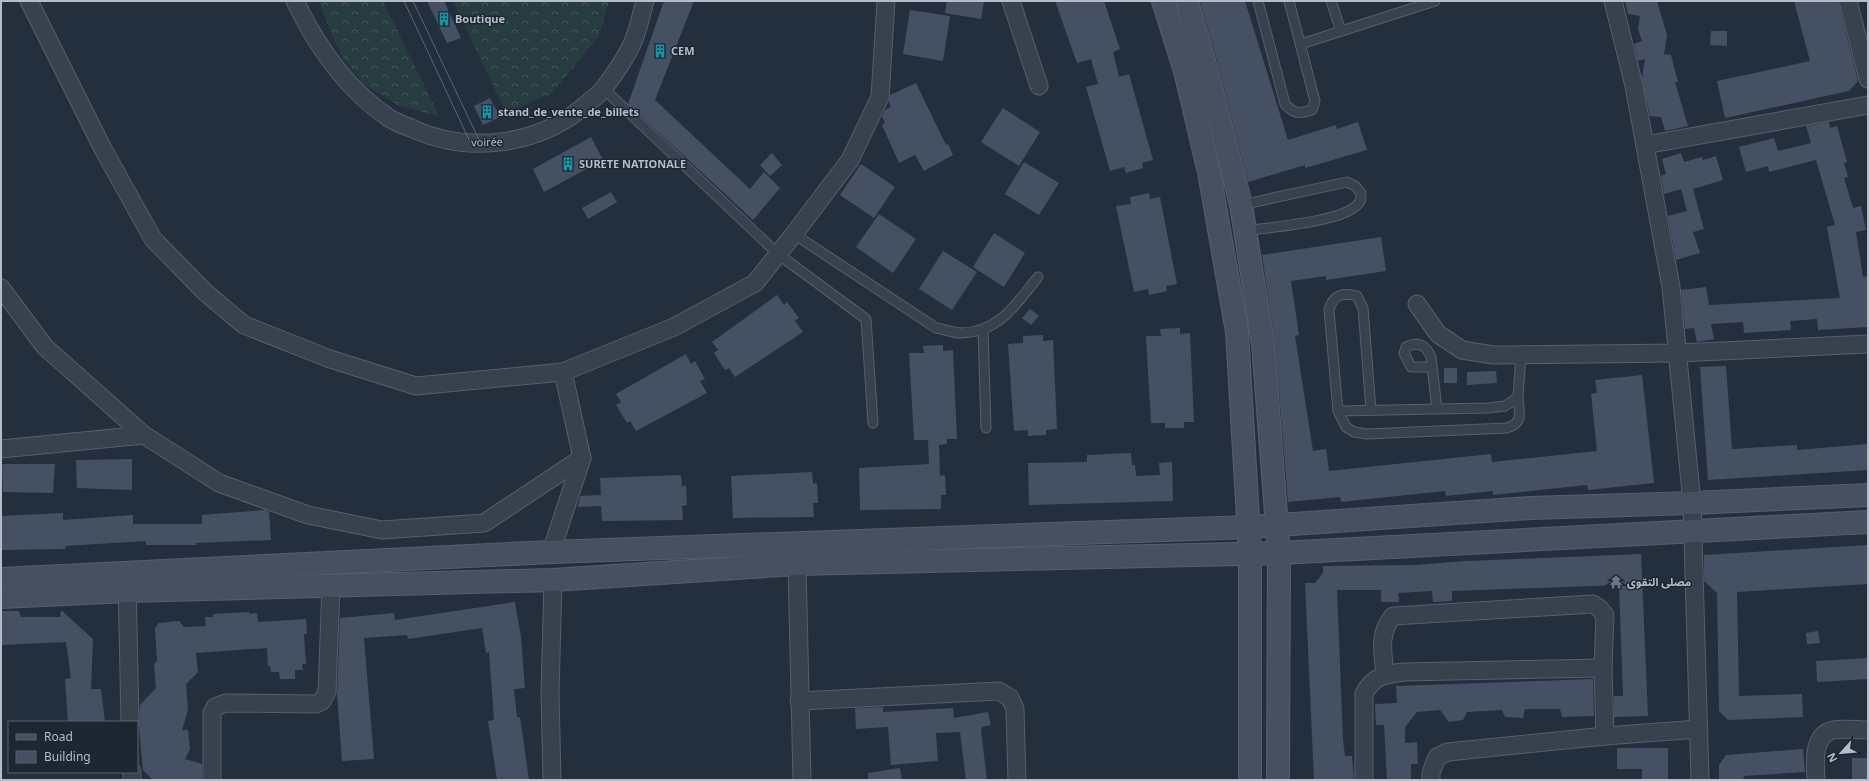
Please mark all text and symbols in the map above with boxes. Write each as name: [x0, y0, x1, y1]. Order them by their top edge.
building icon: Boutique: [436, 11, 452, 27]
place label: Boutique: [455, 11, 506, 26]
building icon: CEM: [652, 43, 668, 59]
place label: CEM: [671, 43, 695, 58]
building icon: stand_de_vente_de_billets: [479, 104, 495, 120]
place label: stand_de_vente_de_billets: [498, 104, 640, 119]
street label: voirée: [471, 133, 503, 150]
building icon: SURETE NATIONALE: [560, 156, 576, 172]
place label: SURETE NATIONALE: [579, 156, 686, 171]
temple icon: مصلى التقوى: [1608, 574, 1624, 590]
place label: مصلى التقوى: [1627, 574, 1691, 589]
legend: [8, 721, 138, 773]
text: Road: [44, 728, 73, 745]
north arrow: [1821, 733, 1861, 773]
text: Building: [44, 748, 91, 765]
text: N: [1823, 750, 1840, 765]

